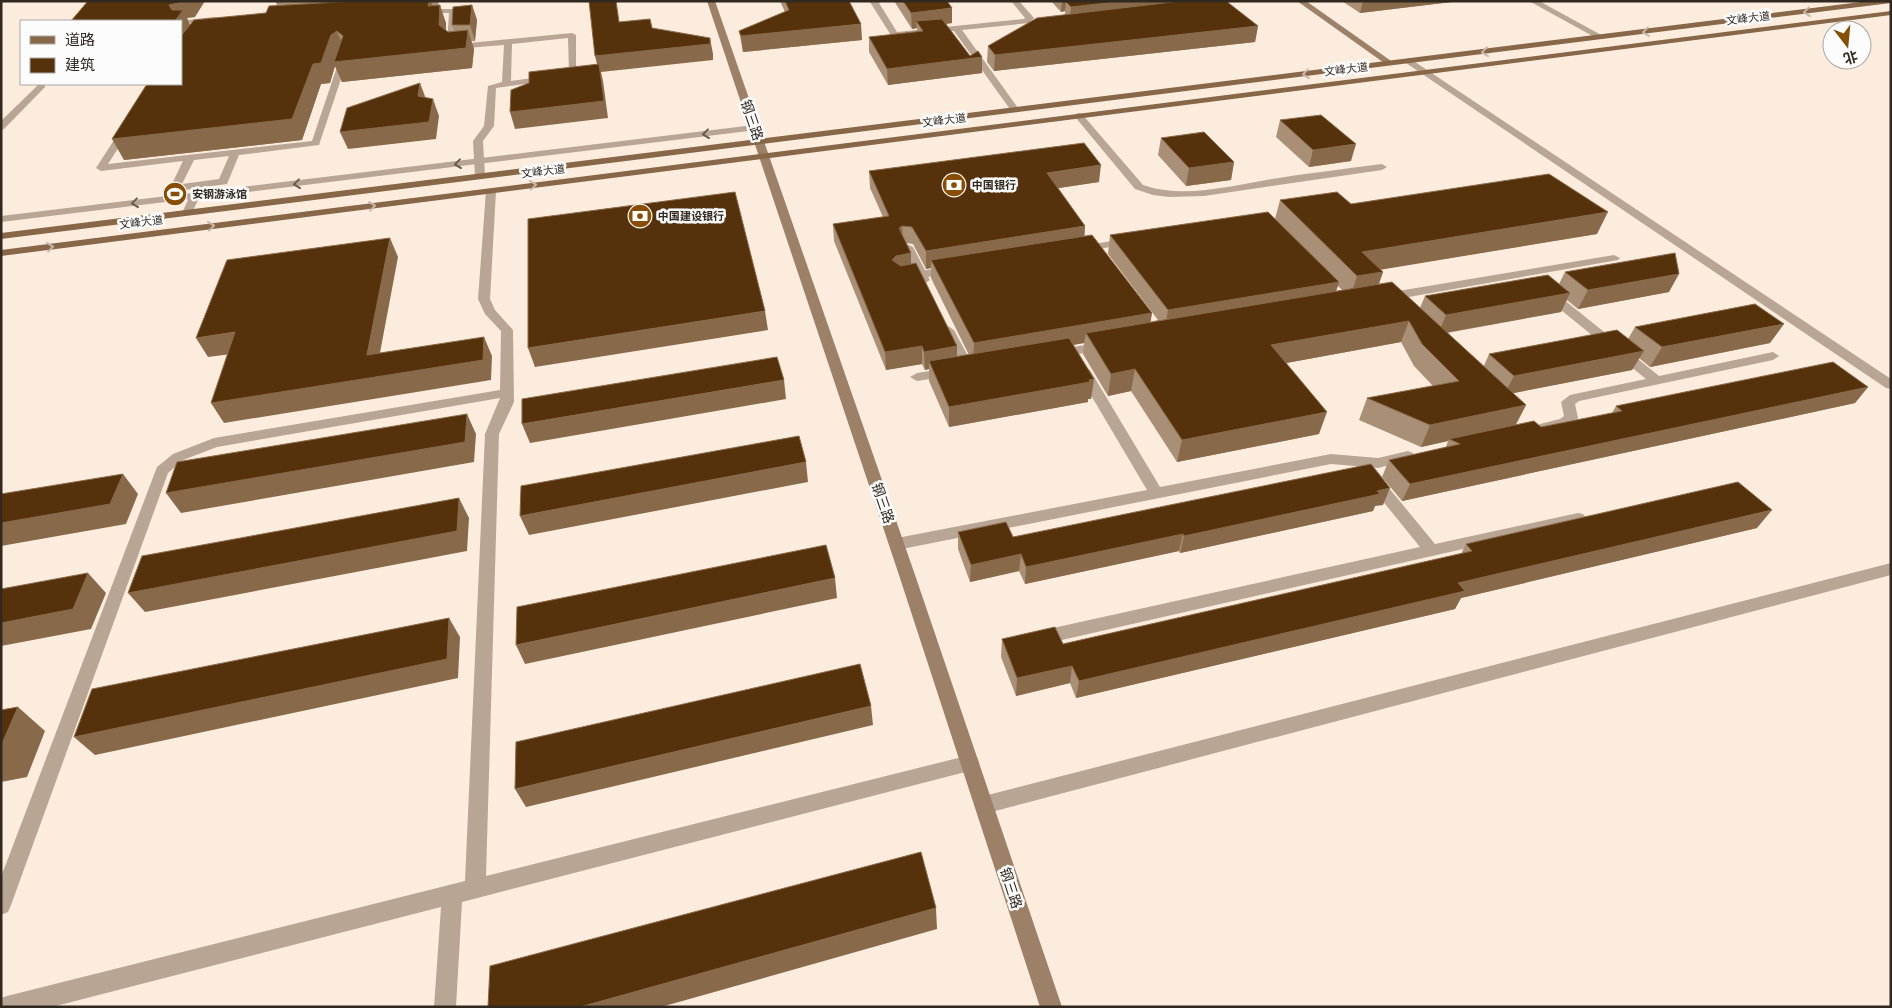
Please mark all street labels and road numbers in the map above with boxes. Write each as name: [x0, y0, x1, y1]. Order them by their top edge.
street label: 文峰大道: [1725, 9, 1771, 28]
street label: 文峰大道: [1323, 60, 1369, 79]
street label: 钢三路: [737, 98, 766, 143]
street label: 文峰大道: [921, 111, 967, 130]
street label: 文峰大道: [520, 162, 566, 181]
street label: 文峰大道: [118, 213, 164, 232]
street label: 钢三路: [868, 481, 897, 526]
street label: 钢三路: [996, 866, 1025, 911]

